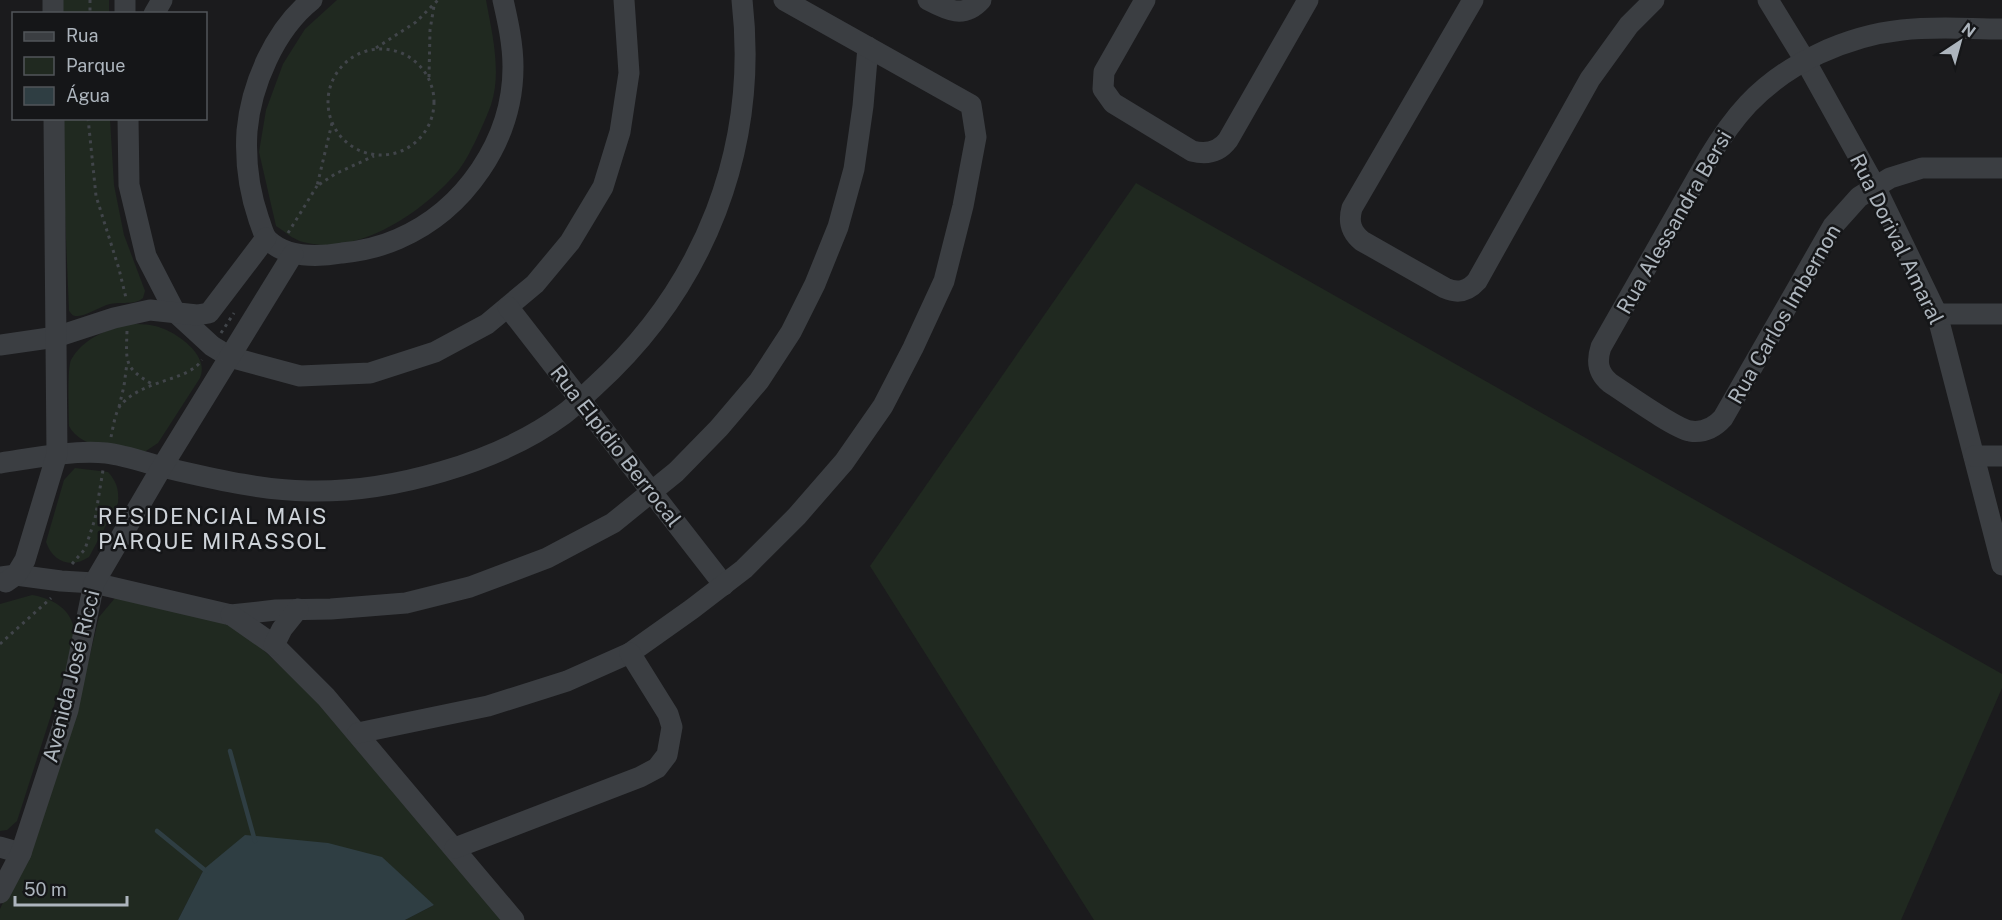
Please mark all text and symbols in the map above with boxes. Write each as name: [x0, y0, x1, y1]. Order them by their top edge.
legend: [12, 12, 207, 120]
north arrow: [1930, 12, 1990, 72]
text: N: [1958, 19, 1979, 42]
text: Rua: [66, 25, 98, 46]
text: Parque: [66, 55, 126, 76]
text: Água: [66, 84, 110, 106]
street label: Rua Alessandra Bersi: [1611, 126, 1737, 318]
street label: Rua Dorival Amaral: [1845, 150, 1949, 328]
street label: Rua Carlos Imbernon: [1722, 220, 1846, 408]
street label: Rua Elpídio Berrocal: [545, 360, 687, 532]
district label: RESIDENCIAL MAIS PARQUE MIRASSOL: [98, 503, 328, 554]
street label: Avenida José Ricci: [37, 587, 105, 765]
scale bar: [15, 869, 128, 907]
text: 50 m: [24, 879, 67, 900]

